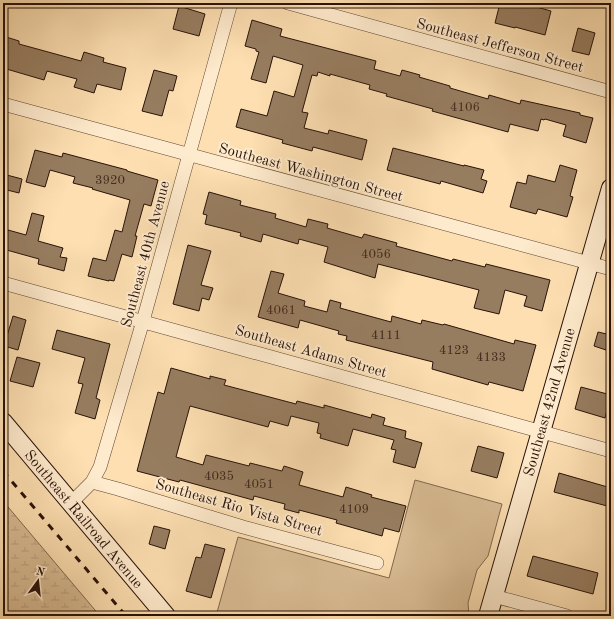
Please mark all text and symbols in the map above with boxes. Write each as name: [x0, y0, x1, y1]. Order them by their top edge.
street label: Southeast Jefferson Street: [414, 17, 585, 76]
house number: 4106: [450, 101, 480, 114]
street label: Southeast Washington Street: [217, 142, 404, 205]
house number: 3920: [95, 174, 125, 187]
street label: Southeast 40th Avenue: [120, 179, 173, 329]
house number: 4056: [361, 248, 391, 261]
house number: 4061: [266, 304, 296, 317]
street label: Southeast Adams Street: [233, 324, 388, 381]
street label: Southeast 42nd Avenue: [522, 326, 579, 478]
house number: 4111: [371, 329, 401, 342]
house number: 4123: [439, 344, 469, 357]
house number: 4133: [476, 351, 506, 364]
street label: Southeast Railroad Avenue: [21, 448, 145, 592]
house number: 4035: [204, 470, 234, 483]
street label: Southeast Rio Vista Street: [153, 477, 324, 539]
house number: 4051: [244, 478, 274, 491]
house number: 4109: [339, 503, 369, 516]
north arrow: [18, 561, 58, 601]
text: N: [35, 566, 46, 579]

